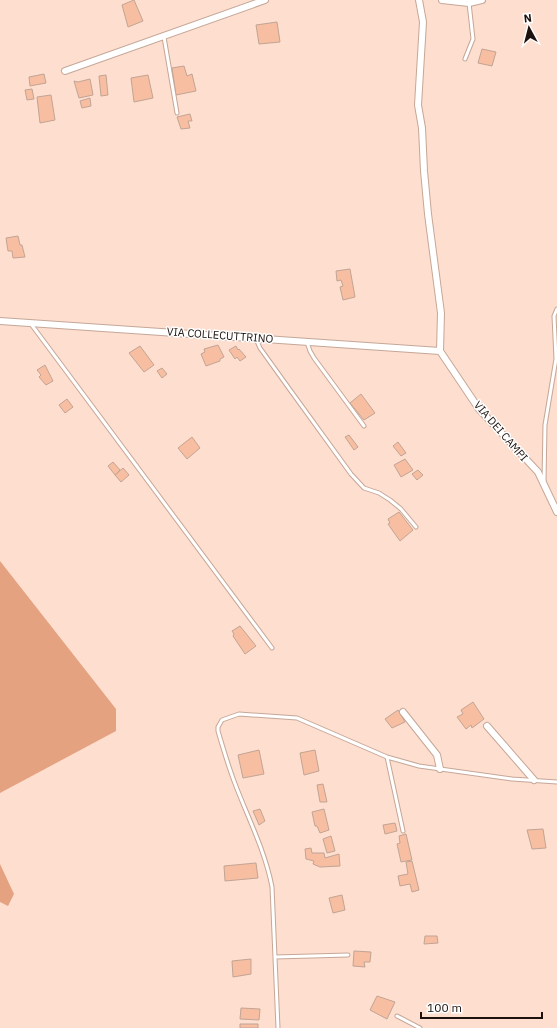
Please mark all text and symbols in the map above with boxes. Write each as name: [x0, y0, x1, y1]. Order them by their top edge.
north arrow: [509, 8, 549, 48]
text: N: [523, 11, 533, 26]
street label: VIA COLLECUTTRINO: [166, 324, 274, 346]
street label: VIA DEI CAMPI: [471, 398, 531, 464]
scale bar: [421, 994, 542, 1020]
text: 100 m: [427, 1000, 462, 1015]

